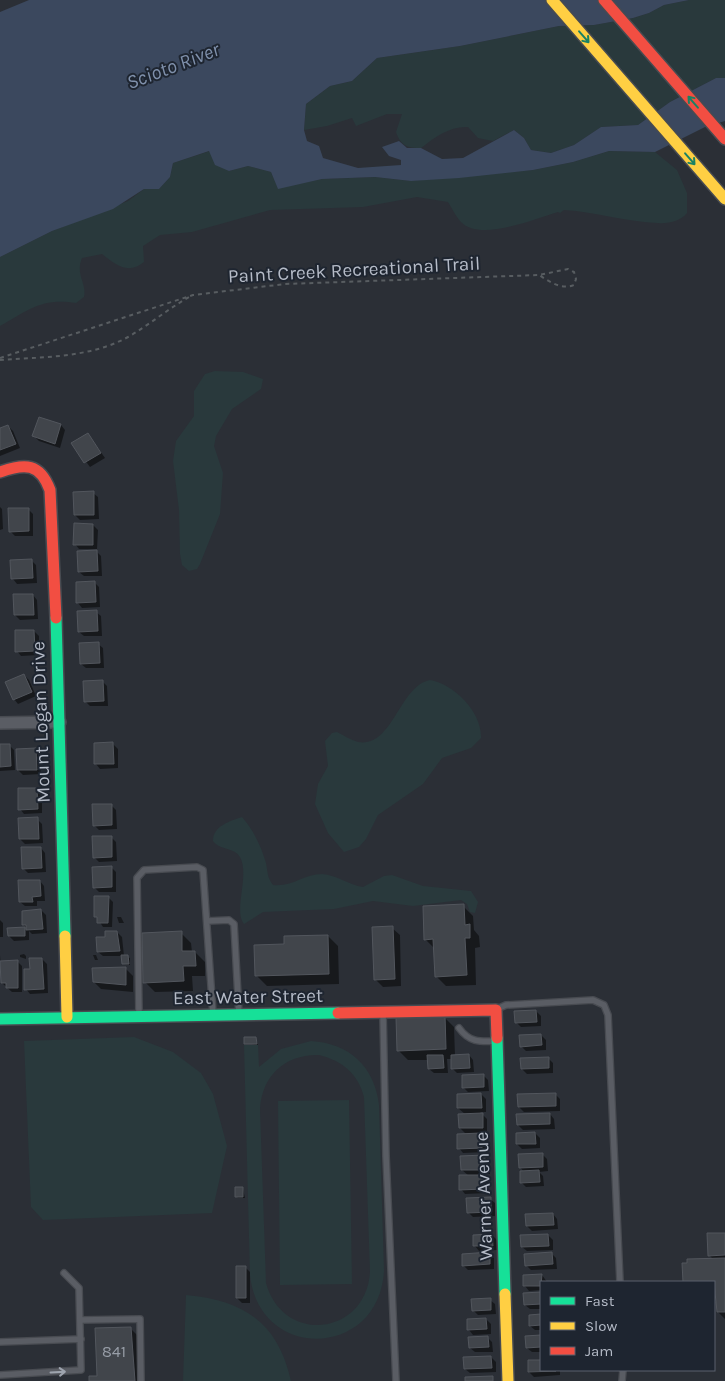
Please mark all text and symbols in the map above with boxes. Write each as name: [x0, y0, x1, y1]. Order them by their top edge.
one-way arrow: [578, 30, 589, 43]
water label: Scioto River: [123, 37, 224, 94]
one-way arrow: [687, 96, 699, 109]
one-way arrow: [685, 153, 696, 166]
street label: Paint Creek Recreational Trail: [227, 252, 481, 288]
street label: Mount Logan Drive: [27, 641, 55, 803]
street label: East Water Street: [173, 985, 323, 1009]
street label: Warner Avenue: [471, 1131, 497, 1261]
legend: [540, 1281, 715, 1371]
text: Fast: [585, 1292, 615, 1310]
text: Slow: [585, 1317, 617, 1335]
house number: 841: [102, 1342, 126, 1361]
text: Jam: [585, 1342, 613, 1360]
one-way arrow: [50, 1367, 66, 1376]

